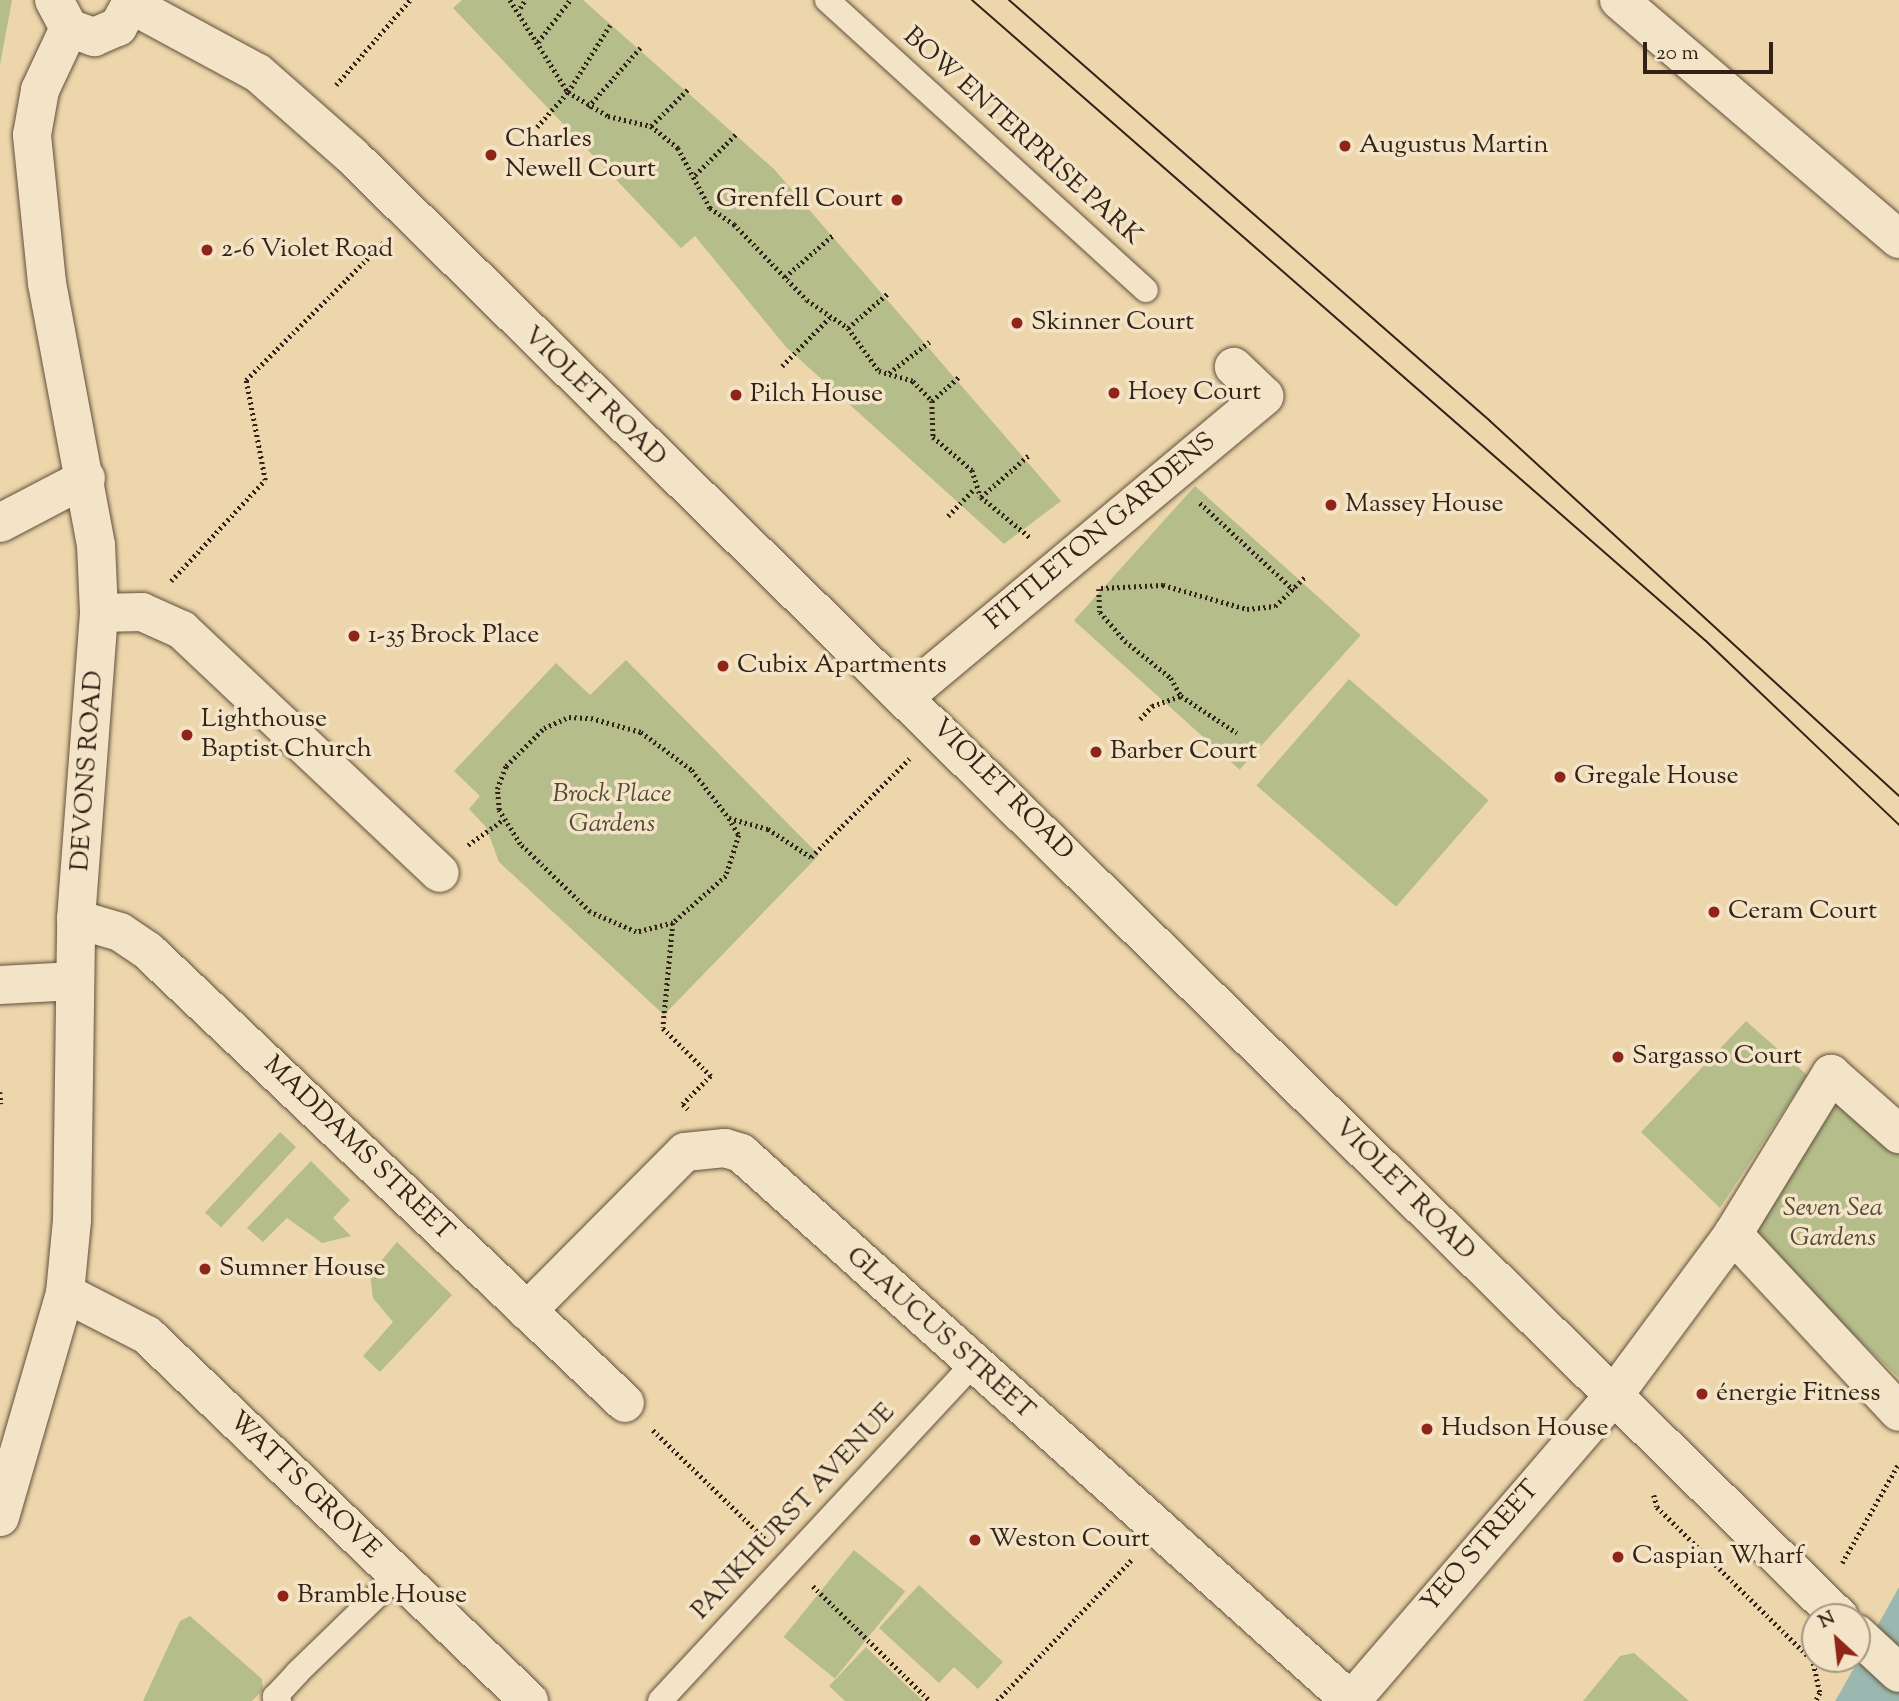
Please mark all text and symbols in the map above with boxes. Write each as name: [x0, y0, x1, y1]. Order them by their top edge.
street label: BOW ENTERPRISE PARK: [896, 21, 1148, 253]
scale bar: [1647, 28, 1776, 72]
text: 20 m: [1656, 39, 1699, 69]
place label: Charles Newell Court: [505, 124, 656, 186]
place label: Augustus Martin: [1359, 130, 1549, 162]
marker: Augustus Martin: [1337, 138, 1353, 154]
marker: Charles Newell Court: [483, 147, 499, 163]
place label: Grenfell Court: [716, 184, 883, 216]
marker: Grenfell Court: [889, 192, 905, 208]
place label: 2-6 Violet Road: [221, 234, 393, 266]
marker: 2-6 Violet Road: [199, 242, 215, 258]
place label: Skinner Court: [1031, 307, 1194, 339]
marker: Skinner Court: [1009, 315, 1025, 331]
street label: VIOLET ROAD: [516, 321, 672, 473]
place label: Hoey Court: [1128, 377, 1261, 409]
place label: Pilch House: [750, 379, 883, 411]
marker: Hoey Court: [1106, 385, 1122, 401]
marker: Pilch House: [728, 387, 744, 403]
street label: FITTLETON GARDENS: [980, 427, 1222, 637]
place label: Massey House: [1345, 489, 1504, 521]
marker: Massey House: [1323, 497, 1339, 513]
place label: 1-35 Brock Place: [368, 620, 539, 652]
marker: 1-35 Brock Place: [346, 628, 362, 644]
place label: Cubix Apartments: [737, 650, 947, 682]
marker: Cubix Apartments: [715, 658, 731, 674]
street label: DEVONS ROAD: [65, 670, 111, 872]
place label: Lighthouse Baptist Church: [201, 704, 372, 766]
street label: VIOLET ROAD: [925, 713, 1079, 867]
marker: Lighthouse Baptist Church: [179, 727, 195, 743]
place label: Barber Court: [1110, 736, 1257, 768]
marker: Barber Court: [1088, 744, 1104, 760]
place label: Gregale House: [1574, 761, 1739, 793]
marker: Gregale House: [1552, 769, 1568, 785]
park label: Brock Place Gardens: [553, 779, 671, 840]
place label: Ceram Court: [1728, 896, 1877, 928]
marker: Ceram Court: [1706, 904, 1722, 920]
place label: Sargasso Court: [1632, 1041, 1802, 1073]
marker: Sargasso Court: [1610, 1049, 1626, 1065]
street label: MADDAMS STREET: [256, 1050, 460, 1248]
street label: VIOLET ROAD: [1327, 1113, 1481, 1267]
park label: Seven Sea Gardens: [1783, 1193, 1883, 1254]
street label: GLAUCUS STREET: [839, 1241, 1041, 1427]
place label: Sumner House: [219, 1253, 386, 1285]
marker: Sumner House: [197, 1261, 213, 1277]
place label: énergie Fitness: [1716, 1378, 1881, 1410]
marker: énergie Fitness: [1694, 1386, 1710, 1402]
street label: PANKHURST AVENUE: [686, 1397, 902, 1627]
street label: WATTS GROVE: [222, 1406, 386, 1566]
place label: Hudson House: [1441, 1413, 1609, 1445]
marker: Hudson House: [1419, 1421, 1435, 1437]
street label: YEO STREET: [1415, 1475, 1547, 1619]
place label: Weston Court: [989, 1524, 1150, 1556]
marker: Weston Court: [967, 1532, 983, 1548]
place label: Caspian Wharf: [1632, 1541, 1804, 1573]
marker: Caspian Wharf: [1610, 1549, 1626, 1565]
place label: Bramble House: [297, 1580, 467, 1612]
marker: Bramble House: [275, 1588, 291, 1604]
north arrow: [1801, 1603, 1871, 1673]
text: N: [1814, 1605, 1840, 1636]

